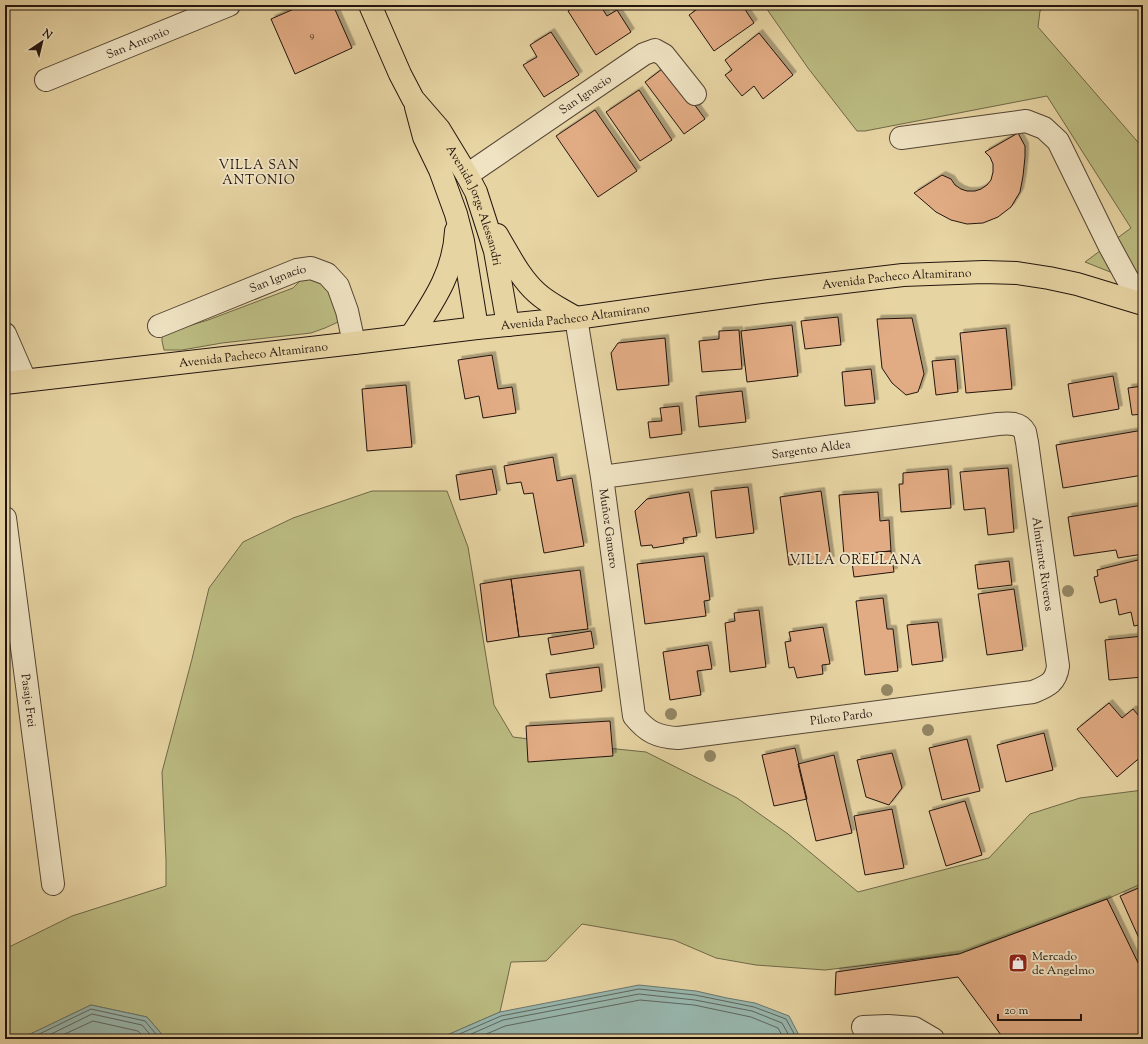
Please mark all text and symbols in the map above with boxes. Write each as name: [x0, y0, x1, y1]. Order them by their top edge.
north arrow: [22, 22, 62, 62]
street label: San Antonio: [104, 22, 173, 64]
text: N: [38, 25, 56, 44]
house number: 9: [310, 28, 315, 43]
street label: San Ignacio: [556, 71, 616, 119]
street label: Avenida Jorge Alessandri: [441, 142, 506, 268]
district label: VILLA SAN ANTONIO: [218, 157, 300, 190]
street label: San Ignacio: [247, 261, 308, 298]
street label: Avenida Pacheco Altamirano: [821, 264, 972, 295]
street label: Avenida Pacheco Altamirano: [500, 300, 651, 336]
street label: Avenida Pacheco Altamirano: [178, 338, 329, 373]
street label: Sargento Aldea: [771, 435, 852, 464]
street label: Muñoz Gamero: [594, 488, 622, 570]
street label: Almirante Riveros: [1026, 516, 1058, 613]
district label: VILLA ORELLANA: [789, 552, 923, 570]
street label: Pasaje Frei: [16, 673, 40, 729]
street label: Piloto Pardo: [809, 705, 874, 731]
place label: Mercado de Angelmo: [1032, 948, 1095, 980]
shop icon: Mercado de Angelmo: [1007, 952, 1029, 974]
scale bar: [998, 996, 1081, 1022]
text: 20 m: [1004, 1002, 1029, 1020]

